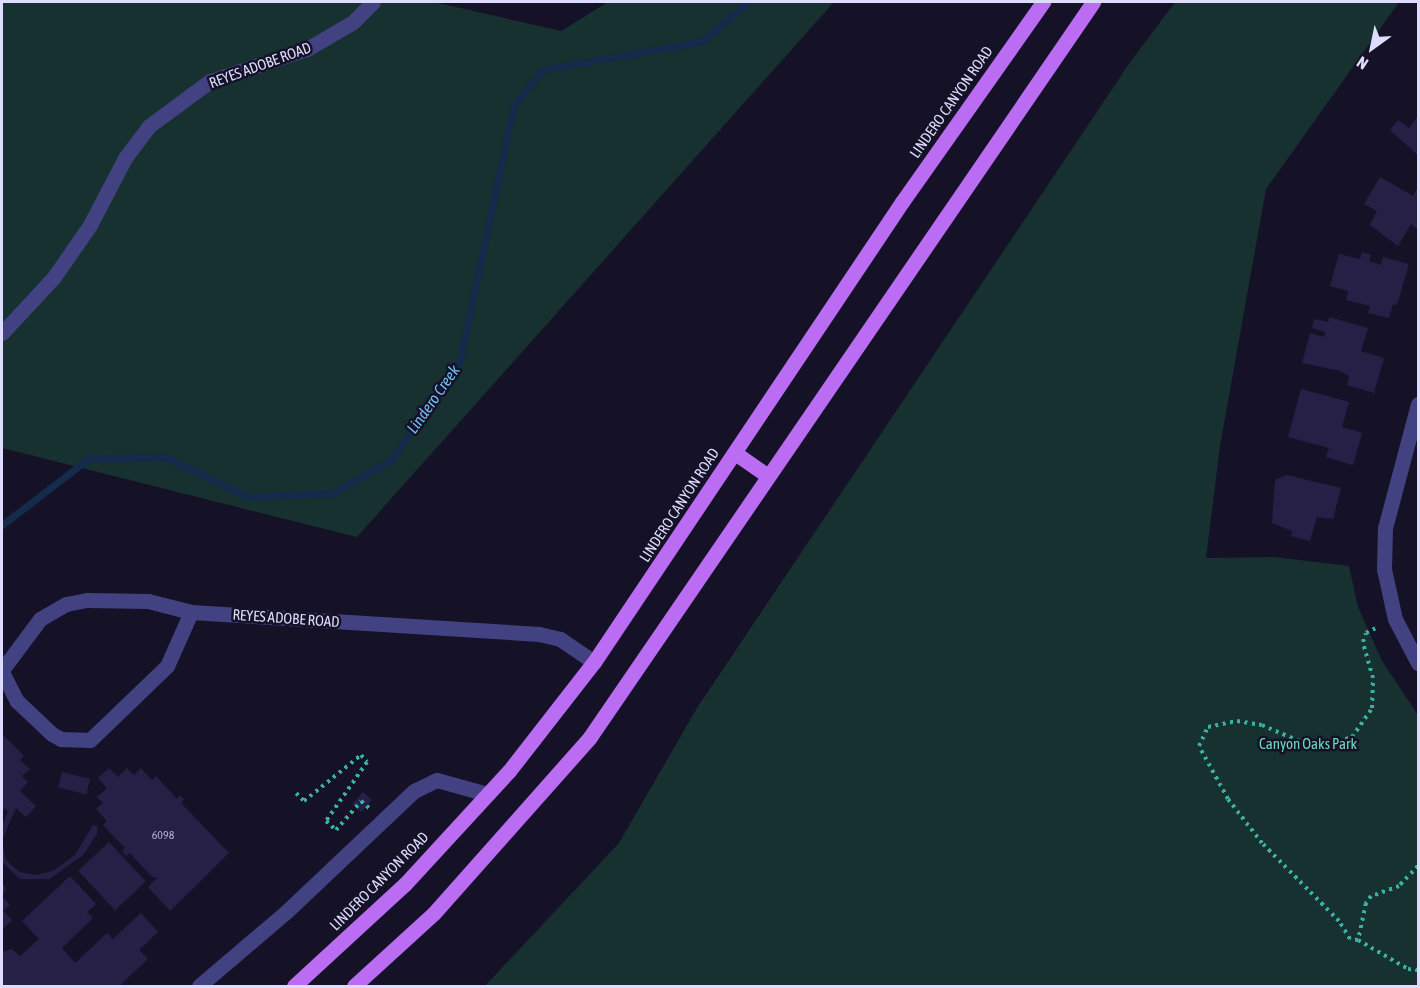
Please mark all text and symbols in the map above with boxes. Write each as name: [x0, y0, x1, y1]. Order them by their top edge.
north arrow: [1342, 18, 1402, 78]
street label: REYES ADOBE ROAD: [207, 38, 313, 92]
street label: LINDERO CANYON ROAD: [906, 43, 996, 161]
text: N: [1353, 53, 1371, 73]
water label: Lindero Creek: [402, 361, 464, 437]
street label: LINDERO CANYON ROAD: [635, 445, 723, 565]
street label: REYES ADOBE ROAD: [232, 605, 340, 631]
park label: Canyon Oaks Park: [1259, 735, 1357, 753]
street label: LINDERO CANYON ROAD: [326, 828, 432, 934]
house number: 6098: [152, 829, 174, 843]

